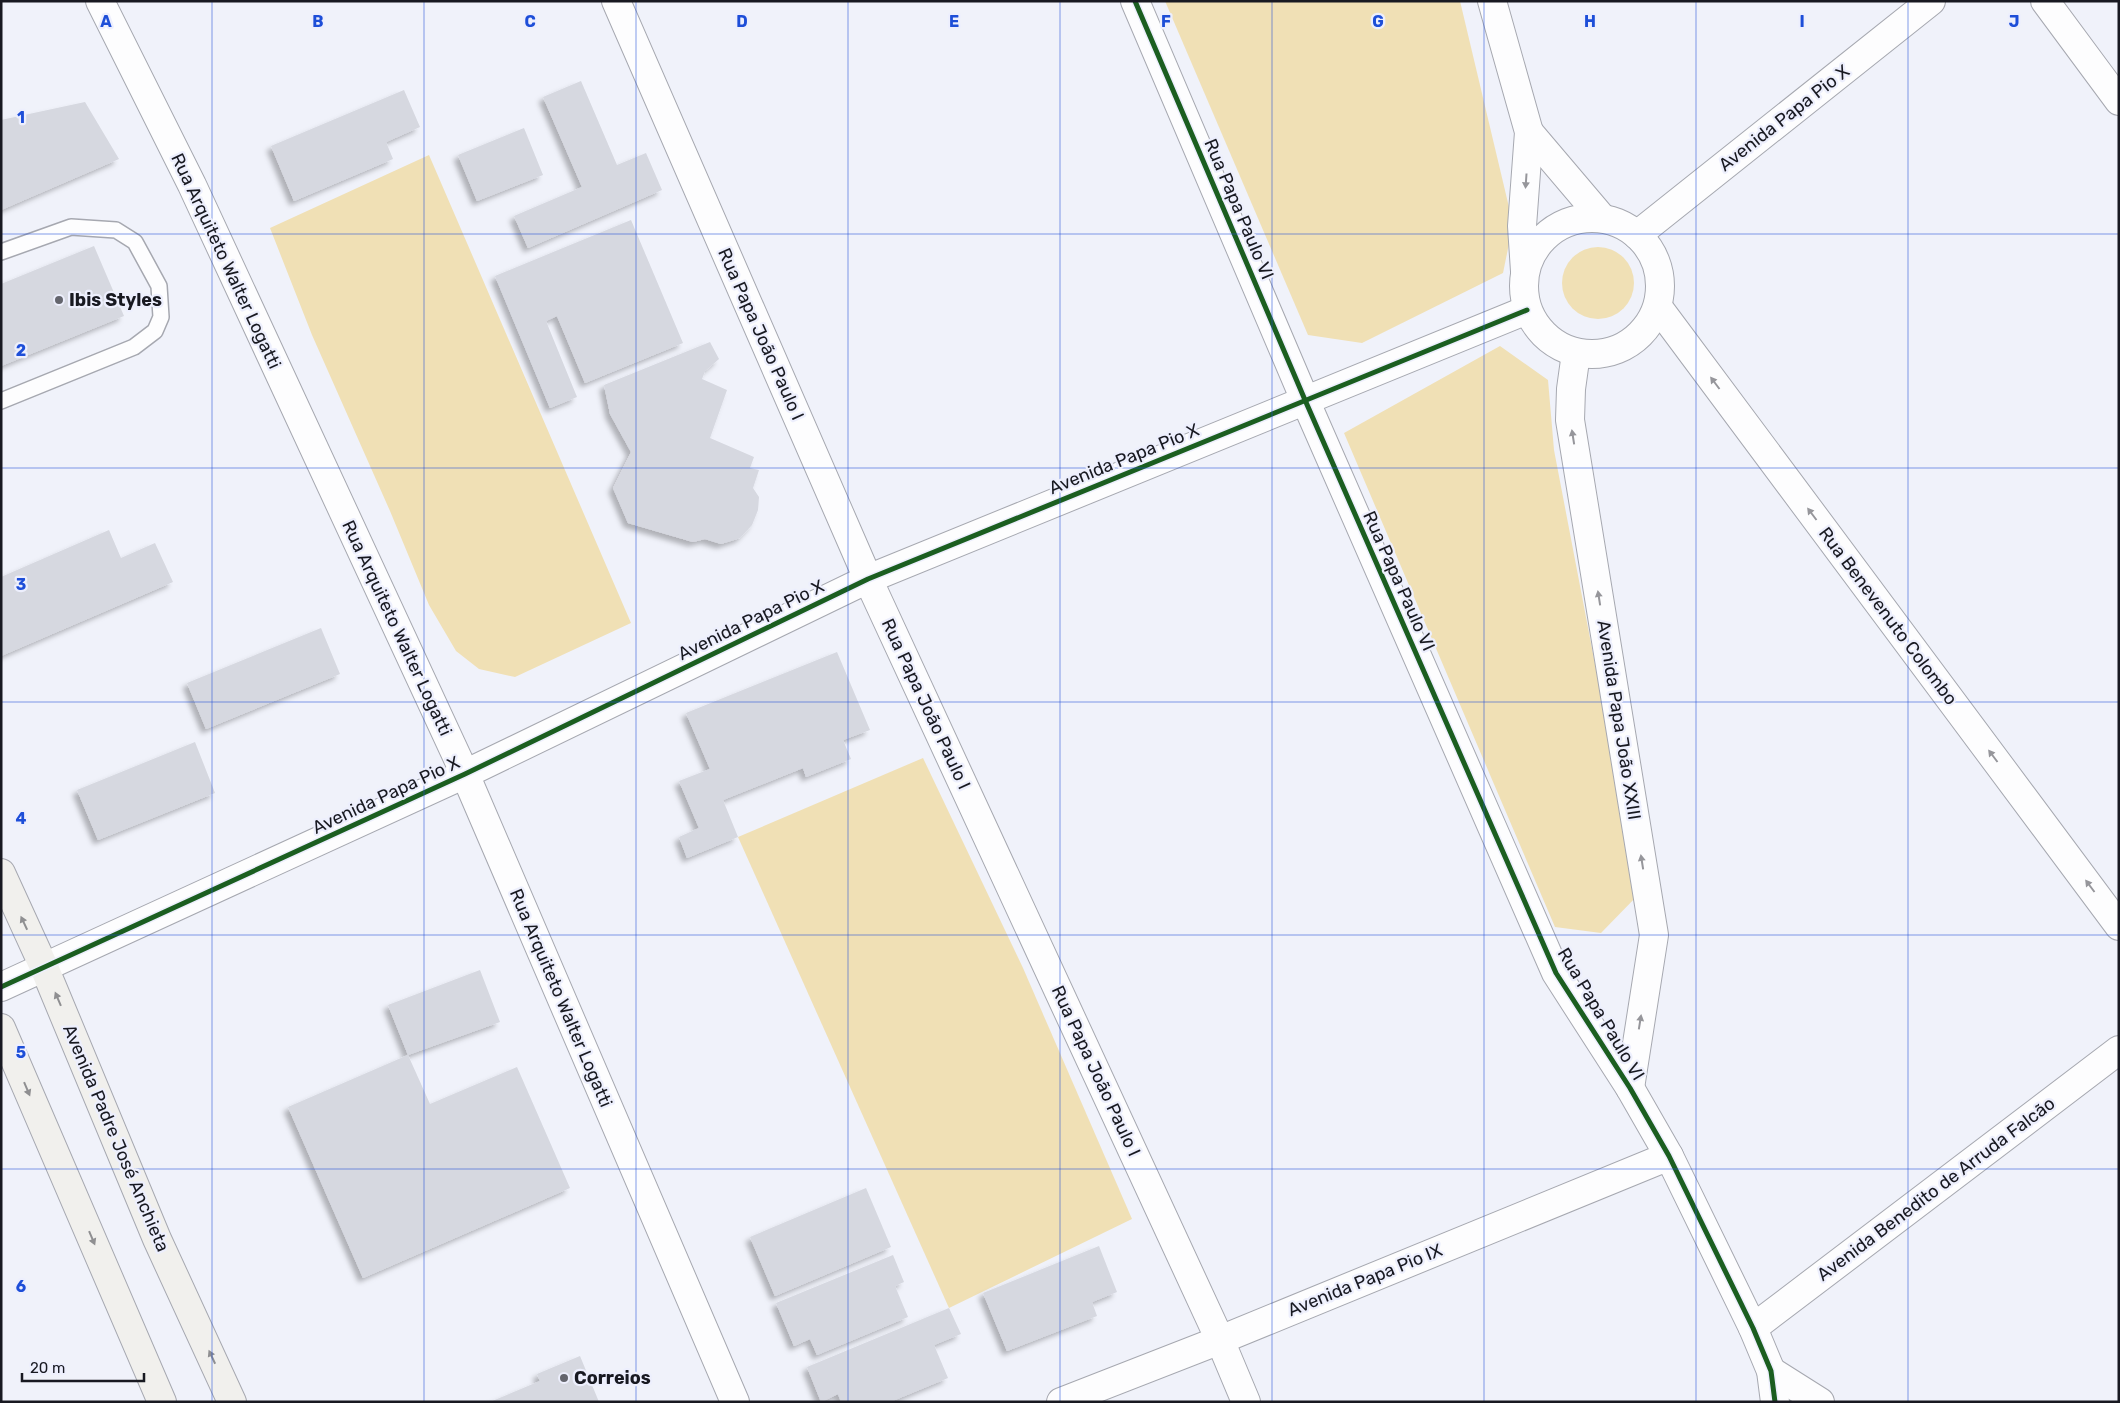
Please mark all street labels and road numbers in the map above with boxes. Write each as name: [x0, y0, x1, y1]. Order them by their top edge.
street label: Avenida Papa Pio X: [1714, 60, 1854, 176]
street label: Rua Papa Paulo VI: [1199, 135, 1279, 283]
street label: Rua Arquiteto Walter Logatti: [166, 150, 286, 372]
street label: Rua Papa João Paulo I: [713, 245, 809, 423]
street label: Avenida Papa Pio X: [1046, 419, 1202, 499]
street label: Rua Papa Paulo VI: [1358, 508, 1440, 654]
street label: Rua Arquiteto Walter Logatti: [337, 517, 457, 739]
street label: Rua Benevenuto Colombo: [1814, 523, 1962, 709]
street label: Avenida Papa Pio X: [674, 575, 828, 665]
street label: Rua Papa João Paulo I: [877, 615, 975, 793]
street label: Avenida Papa João XXIII: [1592, 619, 1646, 821]
street label: Avenida Papa Pio X: [309, 751, 463, 839]
street label: Rua Arquiteto Walter Logatti: [505, 885, 617, 1111]
street label: Rua Papa Paulo VI: [1553, 944, 1649, 1084]
street label: Rua Papa João Paulo I: [1047, 982, 1145, 1160]
street label: Avenida Padre José Anchieta: [58, 1021, 174, 1255]
street label: Avenida Benedito de Arruda Falcão: [1813, 1092, 2059, 1286]
street label: Avenida Papa Pio IX: [1284, 1239, 1446, 1321]

